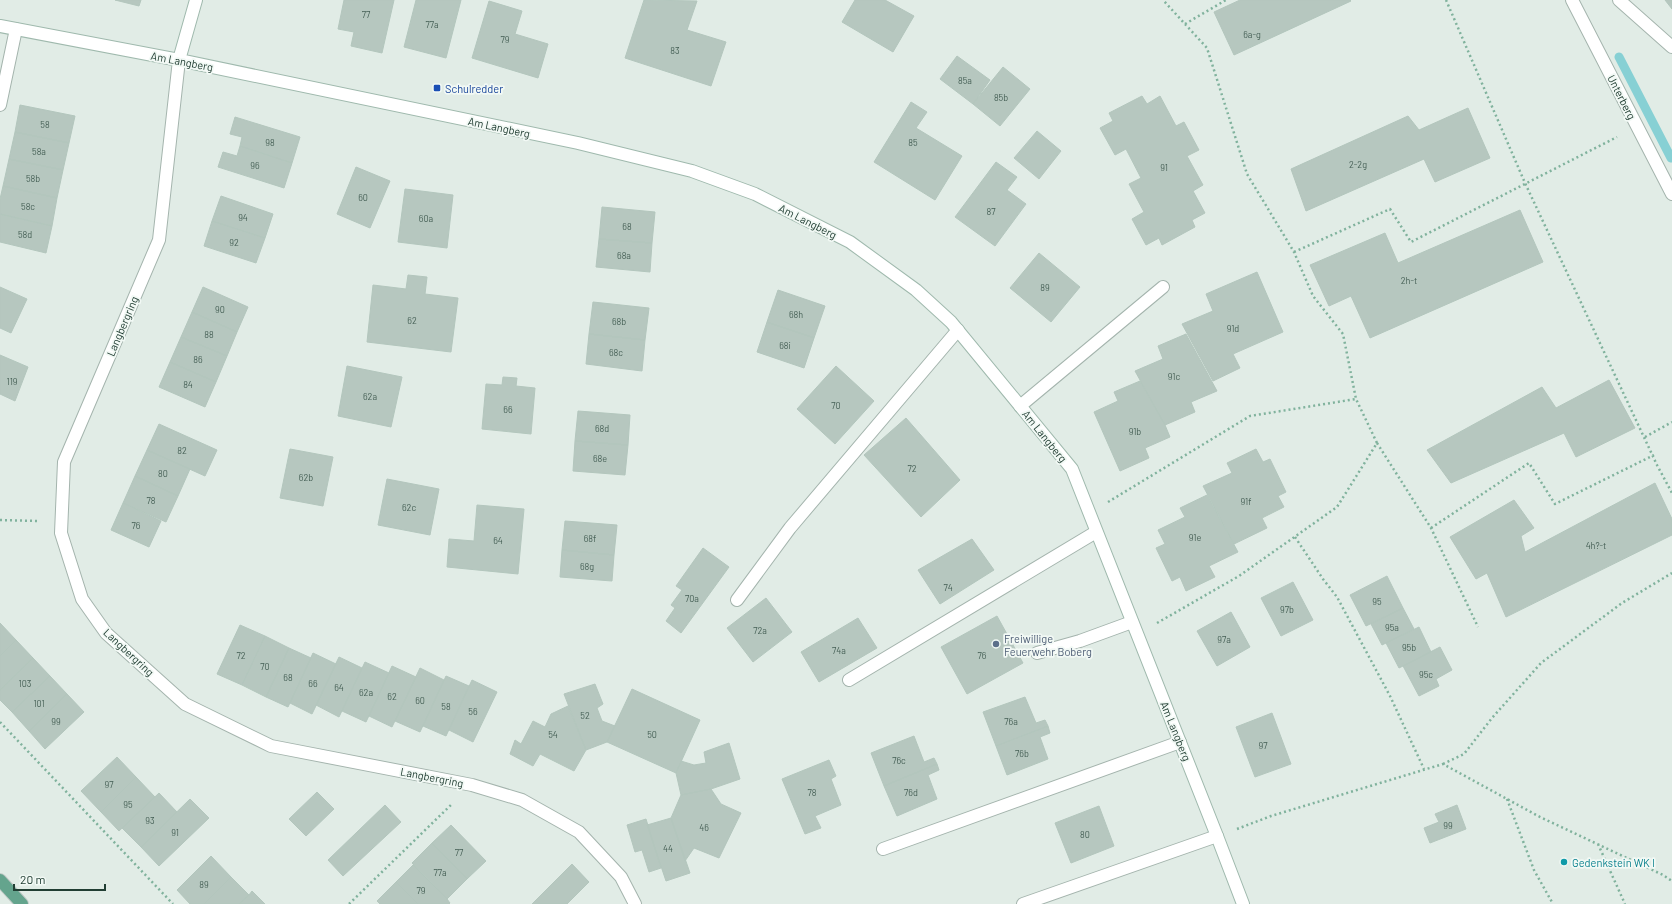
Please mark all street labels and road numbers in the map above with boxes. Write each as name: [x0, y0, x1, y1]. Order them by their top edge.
street label: Am Langberg: [150, 49, 214, 73]
street label: Unterberg: [1605, 73, 1639, 122]
street label: Am Langberg: [467, 114, 531, 140]
street label: Am Langberg: [777, 201, 839, 241]
street label: Langbergring: [104, 294, 141, 358]
street label: Am Langberg: [1020, 407, 1070, 465]
street label: Langbergring: [101, 625, 157, 679]
street label: Am Langberg: [1158, 699, 1194, 763]
street label: Langbergring: [399, 765, 465, 789]

